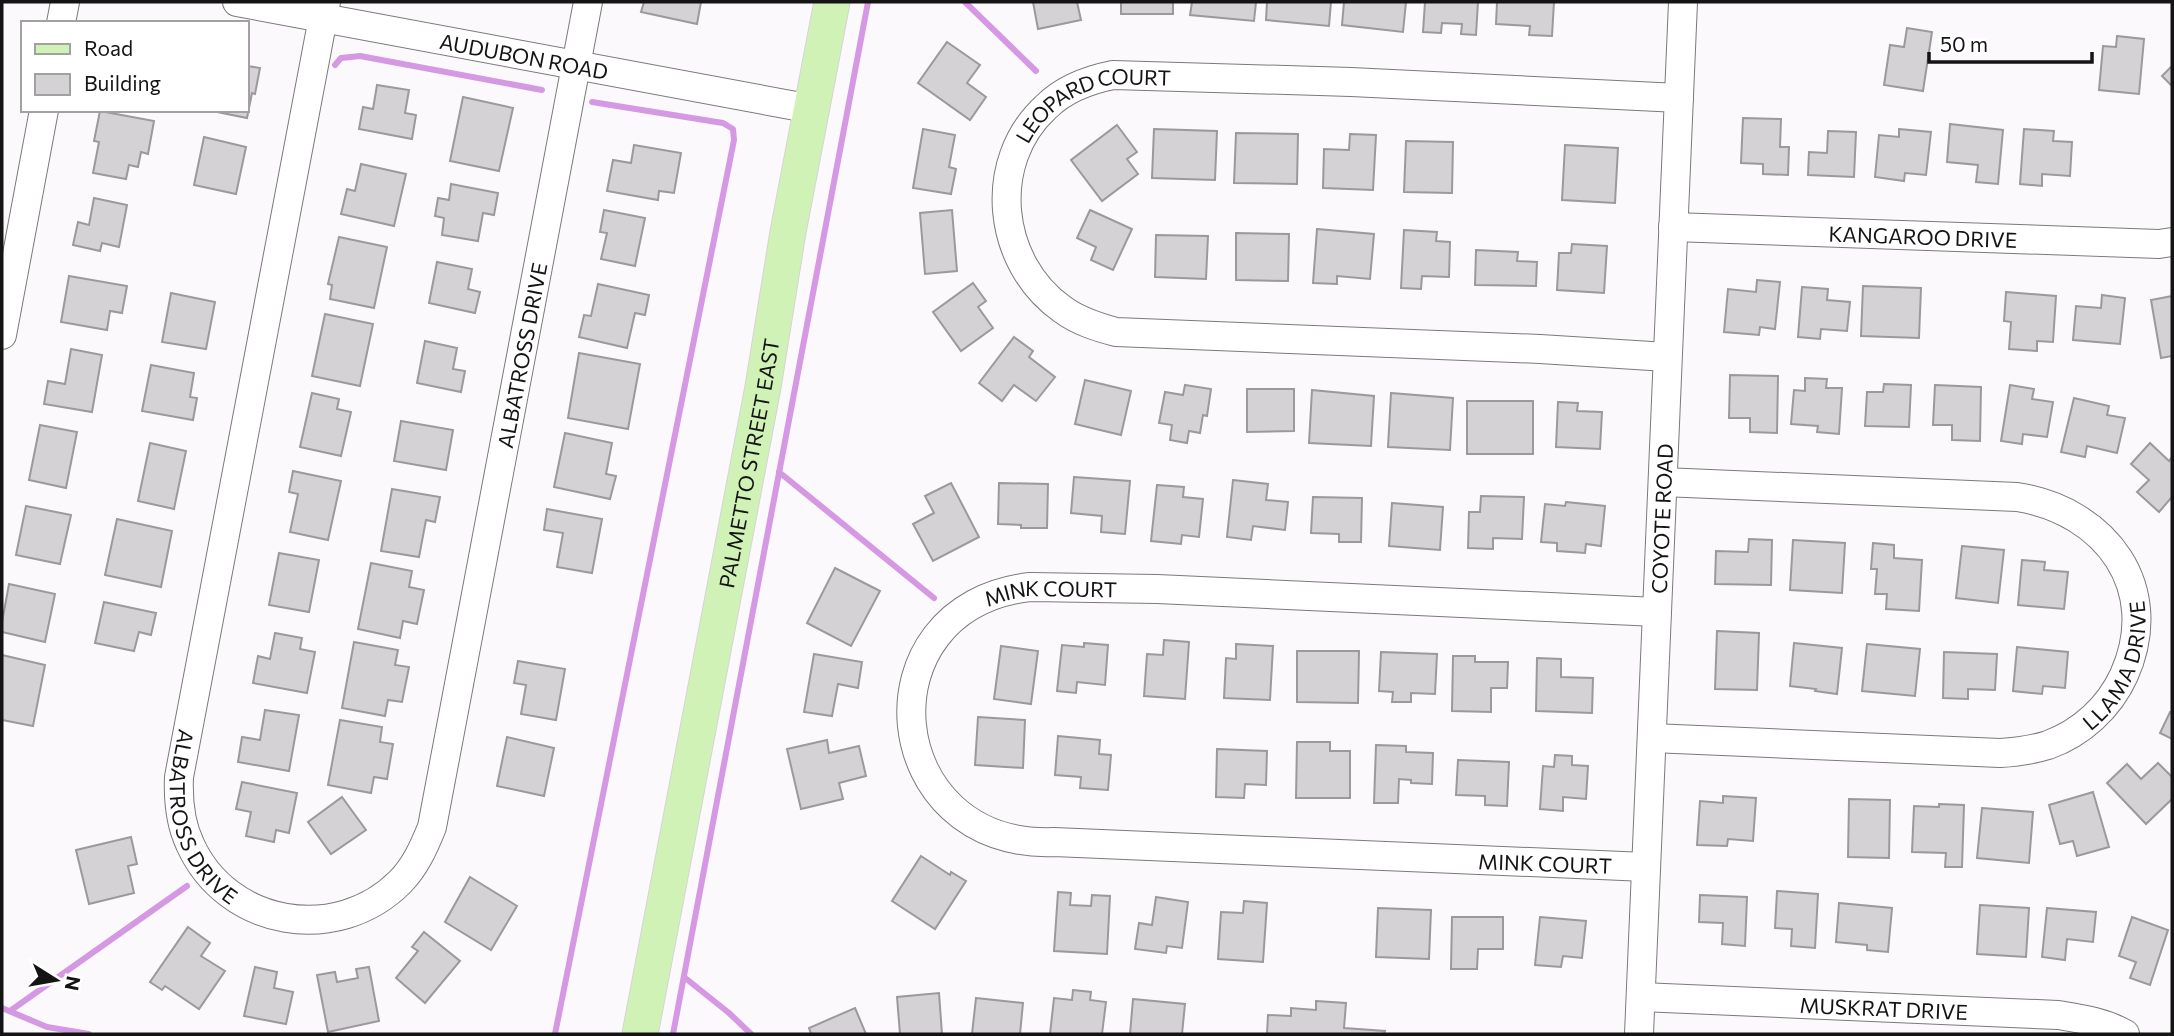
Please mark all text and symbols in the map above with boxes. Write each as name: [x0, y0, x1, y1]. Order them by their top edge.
legend: [21, 21, 248, 112]
scale bar: [1929, 21, 2092, 65]
street label: AUDUBON ROAD: [438, 27, 610, 83]
text: 50 m: [1940, 31, 1988, 56]
text: Road: [84, 35, 133, 60]
street label: LEOPARD COURT: [1009, 62, 1171, 147]
text: Building: [84, 70, 161, 95]
street label: KANGAROO DRIVE: [1828, 220, 2018, 252]
street label: ALBATROSS DRIVE: [491, 260, 551, 450]
street label: PALMETTO STREET EAST: [713, 337, 783, 590]
street label: COYOTE ROAD: [1645, 443, 1677, 594]
street label: MINK COURT: [981, 574, 1117, 610]
street label: LLAMA DRIVE: [2077, 600, 2149, 734]
street label: ALBATROSS DRIVE: [166, 728, 243, 908]
street label: MINK COURT: [1478, 848, 1612, 878]
north arrow: [21, 945, 91, 1015]
text: N: [61, 974, 86, 993]
street label: MUSKRAT DRIVE: [1799, 991, 1968, 1024]

